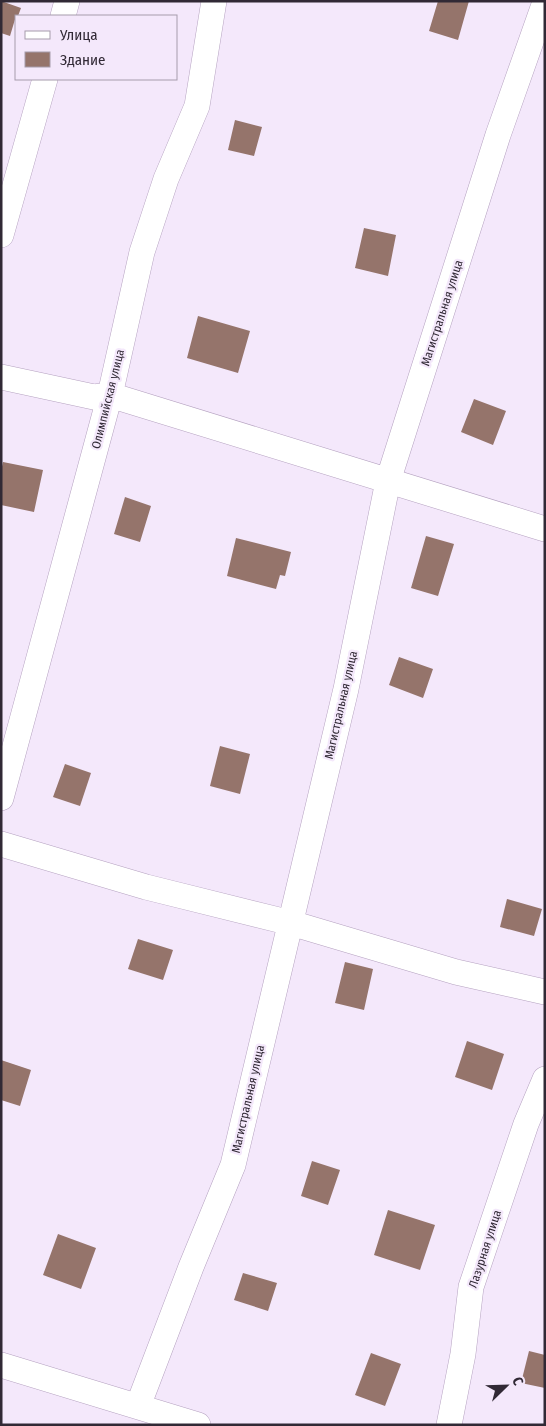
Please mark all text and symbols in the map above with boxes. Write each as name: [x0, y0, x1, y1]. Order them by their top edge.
legend: [15, 15, 178, 80]
text: Улица: [59, 26, 98, 44]
text: Здание: [60, 51, 106, 69]
street label: Магистральная улица: [418, 258, 466, 368]
street label: Олимпийская улица: [89, 348, 127, 450]
street label: Магистральная улица: [322, 649, 360, 760]
street label: Магистральная улица: [229, 1043, 267, 1154]
street label: Лазурная улица: [466, 1208, 504, 1290]
north arrow: [481, 1361, 531, 1411]
text: С: [508, 1374, 527, 1388]

